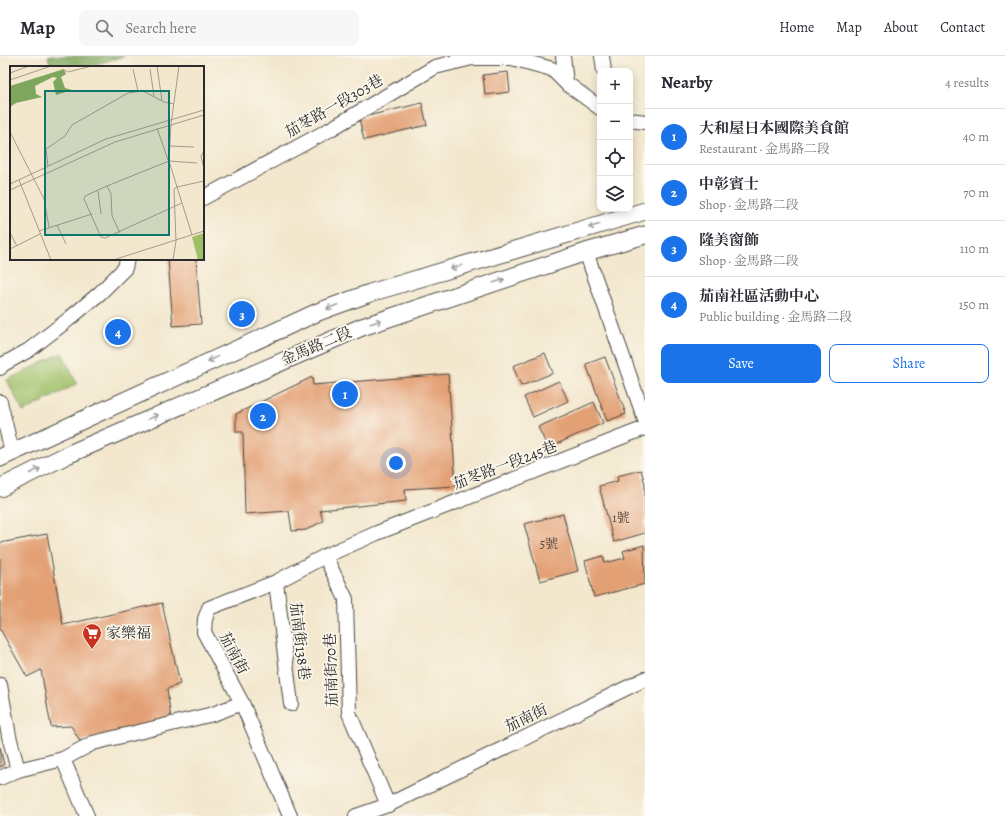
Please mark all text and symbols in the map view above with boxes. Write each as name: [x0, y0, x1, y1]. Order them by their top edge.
search box: [79, 10, 359, 46]
text: Map: [20, 15, 55, 41]
icon: search: [93, 17, 115, 39]
text: Search here: [125, 18, 197, 38]
text: Home: [779, 18, 814, 37]
text: Map: [836, 18, 862, 37]
text: About: [884, 18, 918, 37]
text: Contact: [940, 18, 985, 37]
inset map: [10, 66, 204, 260]
map controls: [597, 68, 633, 212]
button: +: [597, 68, 633, 104]
street label: 茄苳路一段303巷: [281, 70, 387, 142]
text: Nearby: [661, 71, 712, 94]
text: 4 results: [945, 74, 989, 91]
button: −: [597, 104, 633, 140]
text: 大和屋日本國際美食館: [699, 118, 849, 138]
text: 1: [672, 128, 676, 145]
text: 40 m: [963, 128, 989, 145]
button: locate: [597, 140, 633, 176]
text: Restaurant · 金馬路二段: [699, 140, 830, 157]
text: 中彰賓士: [699, 174, 759, 194]
button: layers: [597, 176, 633, 212]
text: 2: [671, 184, 677, 201]
text: 70 m: [963, 184, 989, 201]
text: Shop · 金馬路二段: [699, 196, 799, 213]
one-way arrow: [588, 223, 601, 230]
text: 隆美窗飾: [699, 230, 759, 250]
text: 3: [671, 240, 677, 257]
text: 110 m: [960, 240, 989, 257]
text: Shop · 金馬路二段: [699, 252, 799, 269]
one-way arrow: [450, 264, 463, 271]
one-way arrow: [492, 277, 505, 284]
text: 茄南社區活動中心: [699, 286, 819, 306]
text: 4: [671, 296, 677, 313]
text: 150 m: [959, 296, 989, 313]
pin: 3: [229, 299, 255, 329]
one-way arrow: [327, 303, 339, 311]
text: Public building · 金馬路二段: [699, 308, 852, 325]
pin: 4: [105, 317, 131, 347]
one-way arrow: [369, 318, 382, 325]
street label: 金馬路二段: [278, 322, 354, 370]
button: Save: [661, 344, 821, 383]
button: Share: [829, 344, 989, 383]
one-way arrow: [208, 356, 220, 363]
pin: 1: [332, 379, 358, 409]
pin: 2: [250, 401, 276, 431]
one-way arrow: [147, 413, 159, 420]
street label: 茄苳路一段245巷: [450, 436, 560, 494]
your location: [386, 453, 406, 473]
one-way arrow: [29, 467, 41, 474]
house number: 1號: [612, 509, 630, 526]
house number: 5號: [540, 535, 558, 552]
street label: 茄南街138巷: [285, 601, 315, 681]
supermarket icon: 家樂福: [81, 622, 103, 650]
place label: 家樂福: [106, 623, 151, 643]
street label: 茄南街: [215, 628, 253, 678]
street label: 茄南街70巷: [320, 633, 342, 707]
street label: 茄南街: [501, 699, 551, 737]

